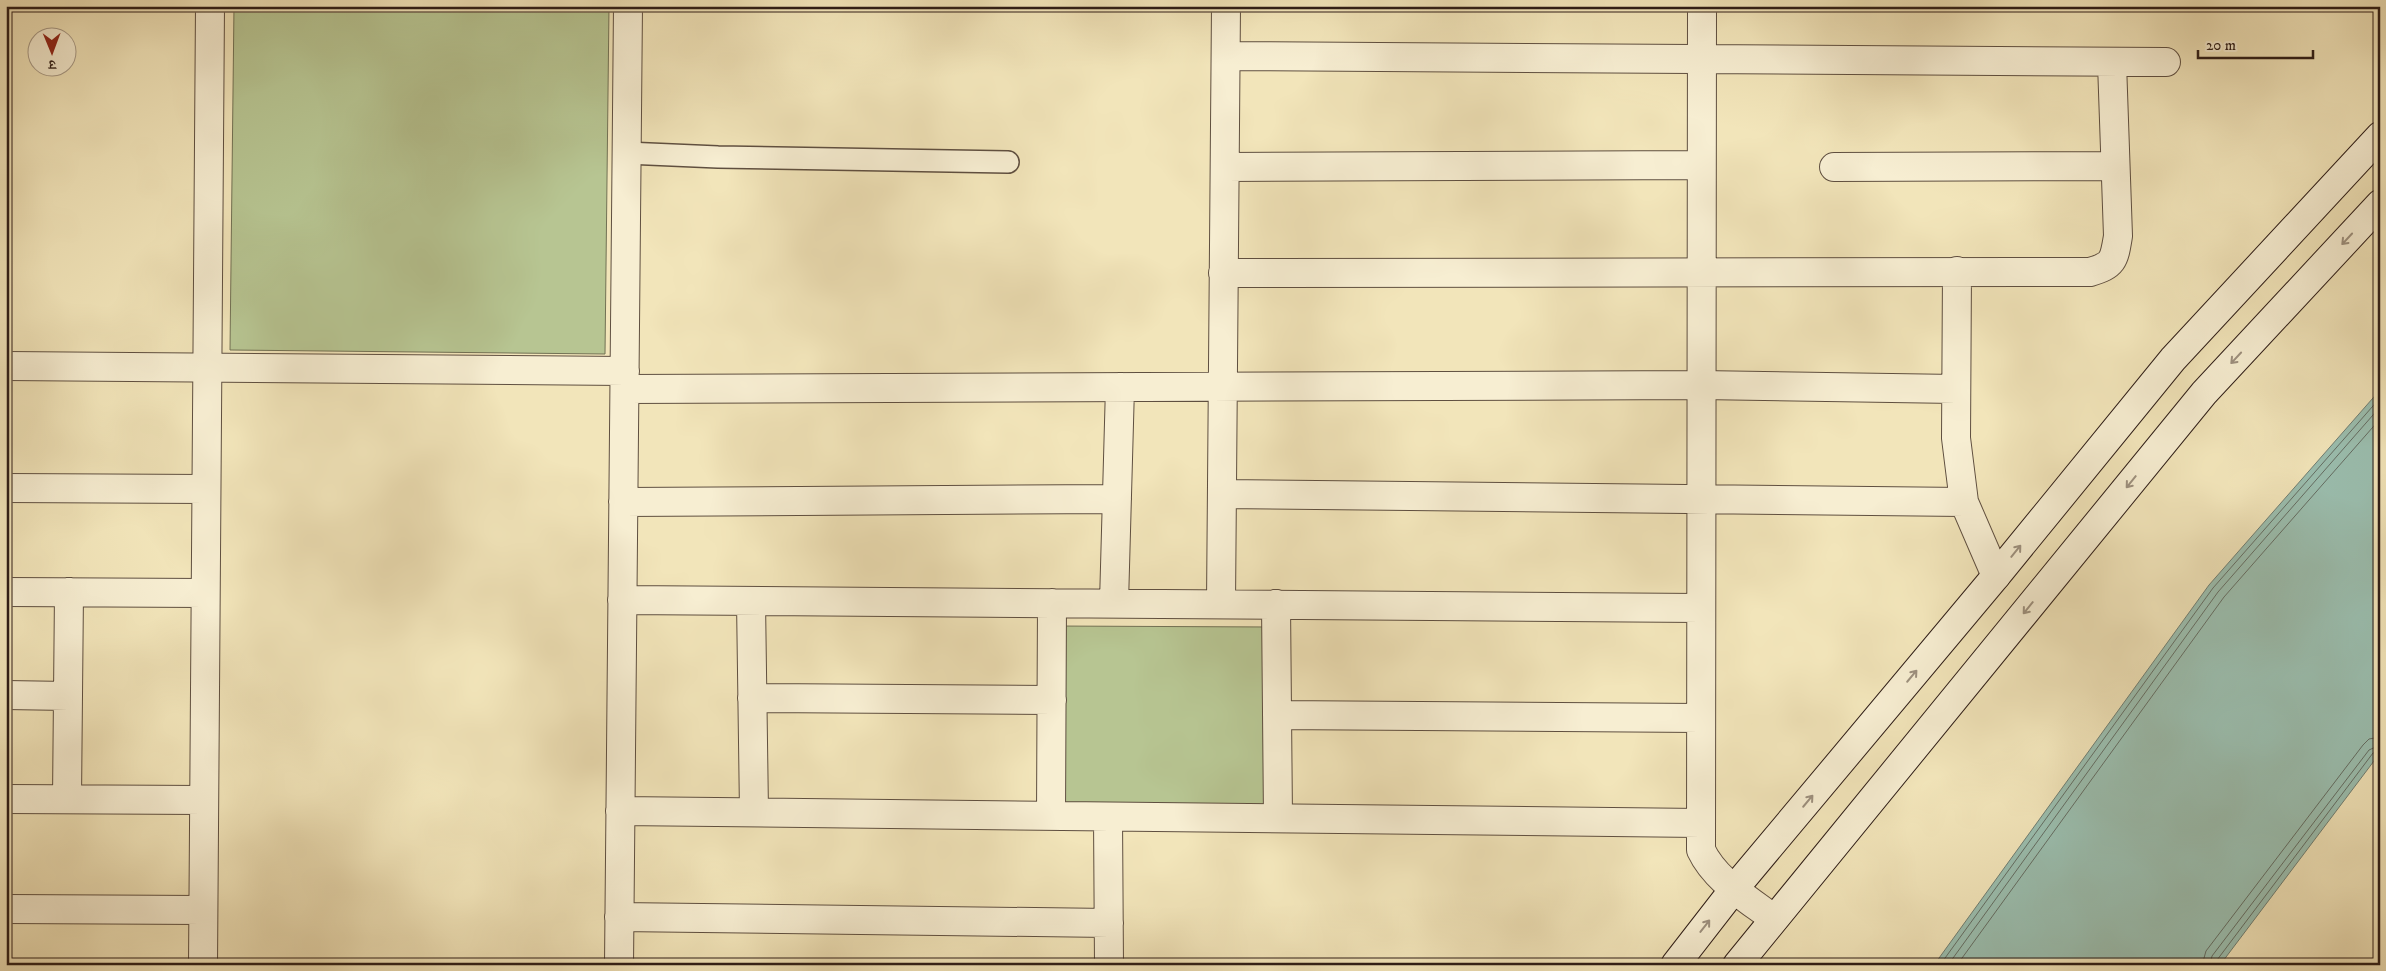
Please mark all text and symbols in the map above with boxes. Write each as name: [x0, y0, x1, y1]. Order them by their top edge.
north arrow: [28, 28, 78, 78]
scale bar: [2198, 28, 2314, 60]
text: 20 m: [2206, 36, 2236, 55]
text: उ: [48, 55, 57, 73]
one-way arrow: [2341, 233, 2352, 246]
one-way arrow: [2230, 352, 2242, 365]
one-way arrow: [2125, 475, 2136, 488]
one-way arrow: [2011, 545, 2022, 558]
one-way arrow: [2023, 601, 2034, 614]
one-way arrow: [1907, 670, 1918, 683]
one-way arrow: [1802, 794, 1813, 807]
one-way arrow: [1699, 920, 1710, 933]

